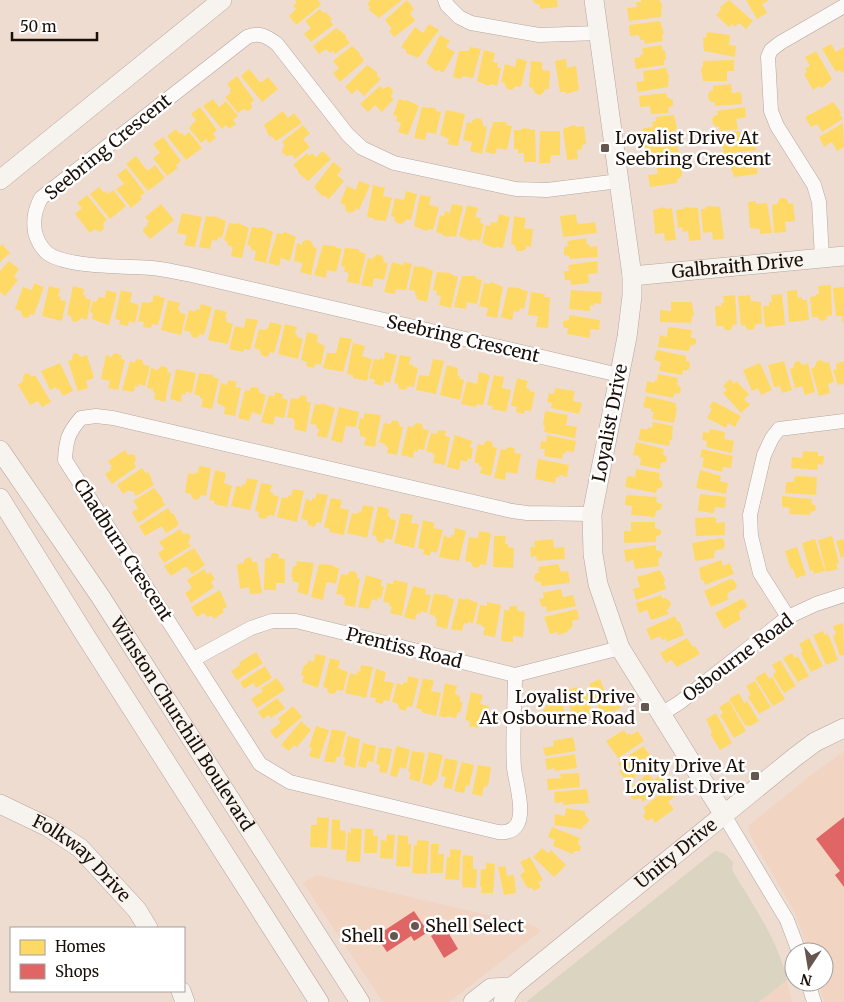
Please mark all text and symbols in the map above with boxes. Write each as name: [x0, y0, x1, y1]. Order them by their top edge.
scale bar: [12, 10, 98, 42]
text: 50 m: [20, 17, 57, 36]
street label: Seebring Crescent: [40, 89, 176, 205]
place label: Loyalist Drive At Seebring Crescent: [615, 126, 771, 170]
marker: Loyalist Drive At Seebring Crescent: [599, 142, 611, 154]
street label: Galbraith Drive: [671, 248, 804, 283]
street label: Seebring Crescent: [384, 310, 542, 367]
street label: Loyalist Drive: [587, 362, 632, 484]
street label: Chadburn Crescent: [69, 474, 178, 625]
street label: Osbourne Road: [678, 609, 798, 707]
street label: Winston Churchill Boulevard: [105, 612, 259, 835]
street label: Prentiss Road: [344, 622, 465, 673]
place label: Loyalist Drive At Osbourne Road: [478, 685, 635, 729]
marker: Loyalist Drive At Osbourne Road: [639, 701, 651, 713]
place label: Unity Drive At Loyalist Drive: [622, 754, 745, 798]
marker: Unity Drive At Loyalist Drive: [749, 770, 761, 782]
street label: Folkway Drive: [29, 809, 136, 907]
street label: Unity Drive: [630, 813, 722, 893]
place label: Shell Select: [425, 914, 524, 937]
marker: Shell Select: [409, 920, 421, 932]
place label: Shell: [341, 924, 384, 947]
legend: [10, 927, 185, 992]
marker: Shell: [388, 930, 400, 942]
text: Homes: [55, 937, 106, 956]
north arrow: [784, 942, 834, 992]
text: Shops: [55, 962, 99, 981]
text: N: [799, 970, 814, 990]

